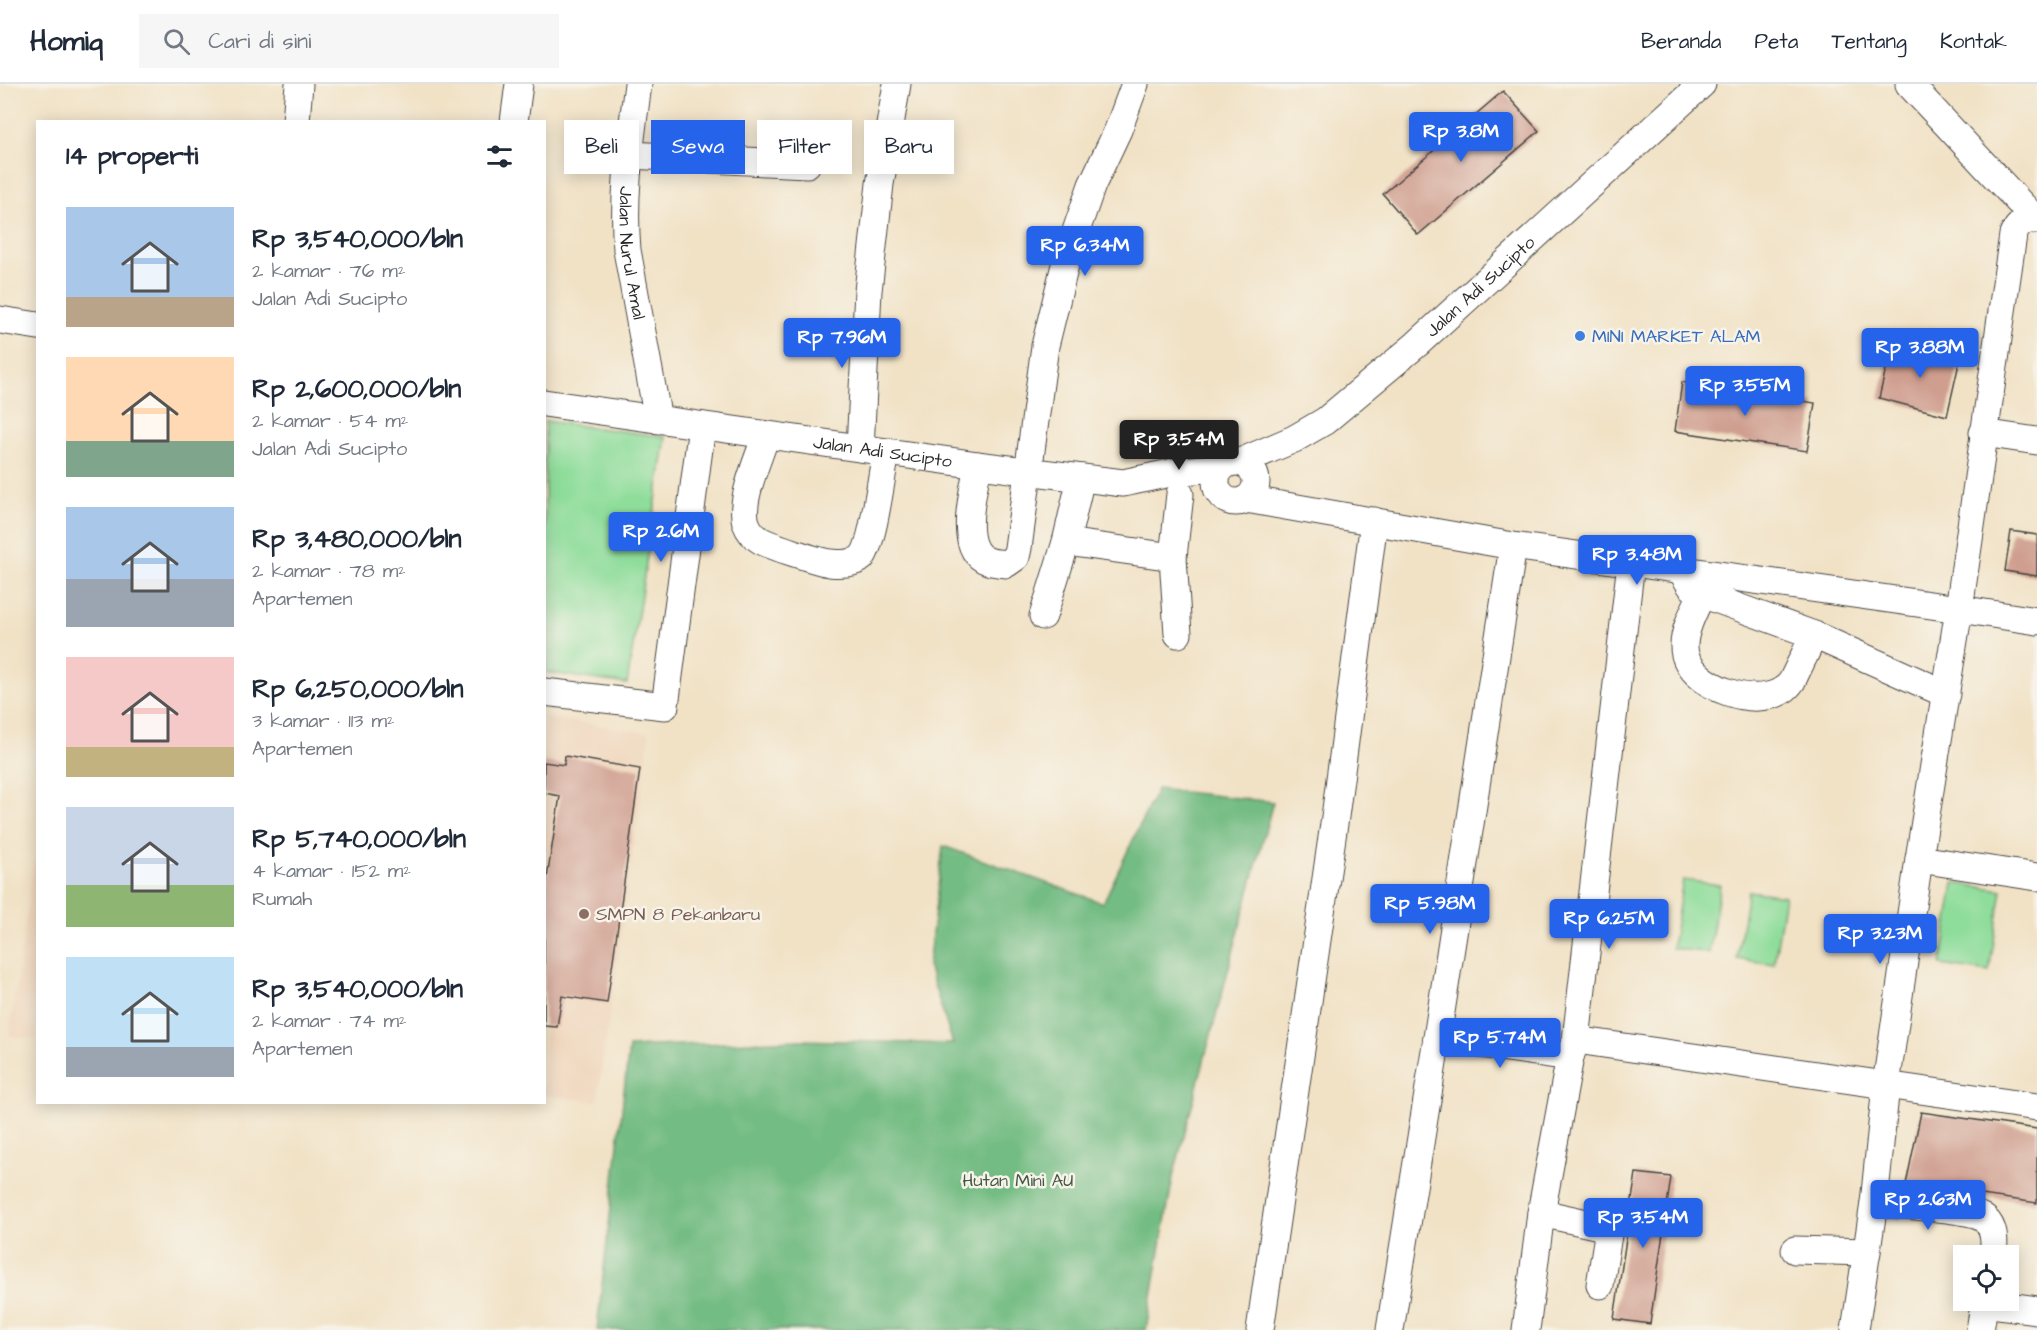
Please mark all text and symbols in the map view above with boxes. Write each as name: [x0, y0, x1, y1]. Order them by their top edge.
search box: [139, 14, 559, 68]
text: Homiq: [30, 22, 103, 61]
icon: search: [160, 25, 193, 58]
text: Cari di sini: [208, 26, 311, 57]
text: Beranda: [1641, 27, 1722, 56]
text: Peta: [1755, 27, 1798, 56]
text: Tentang: [1831, 27, 1907, 56]
text: Kontak: [1940, 27, 2007, 56]
pin: Rp 3.8M: [1406, 112, 1516, 163]
text: Rp 3.8M: [1423, 117, 1499, 145]
chip: Beli: [564, 120, 639, 174]
chip: Sewa: [651, 120, 745, 174]
chip: Filter: [757, 120, 852, 174]
chip: Baru: [864, 120, 954, 174]
text: 14 properti: [66, 138, 198, 174]
icon: filters: [483, 140, 516, 173]
street label: Jalan Nurul Amal: [613, 186, 651, 322]
text: Rp 3,540,000/bln: [252, 221, 463, 257]
pin: Rp 6.34M: [1023, 226, 1147, 277]
street label: Jalan Adi Sucipto: [1420, 230, 1541, 343]
icon: home: [114, 231, 186, 303]
text: Rp 6.34M: [1040, 231, 1130, 259]
text: 2 kamar · 76 m²: [252, 257, 405, 285]
text: Jalan Adi Sucipto: [252, 285, 407, 313]
pin: Rp 7.96M: [780, 318, 904, 369]
text: Rp 7.96M: [798, 323, 886, 351]
place label: MINI MARKET ALAM: [1592, 324, 1761, 349]
pin: Rp 3.88M: [1858, 328, 1982, 379]
marker: MINI MARKET ALAM: [1573, 329, 1587, 343]
text: Rp 3.88M: [1876, 333, 1964, 361]
pin: Rp 3.55M: [1683, 366, 1807, 417]
text: Rp 2,600,000/bln: [252, 371, 461, 407]
text: Rp 3.55M: [1699, 371, 1791, 399]
icon: home: [114, 381, 186, 453]
text: 2 kamar · 54 m²: [252, 407, 408, 435]
pin: Rp 3.54M: [1117, 420, 1241, 471]
text: Rp 3.54M: [1134, 425, 1224, 453]
street label: Jalan Adi Sucipto: [811, 430, 954, 474]
text: Jalan Adi Sucipto: [252, 435, 407, 463]
pin: Rp 2.6M: [606, 512, 716, 563]
text: Rp 2.6M: [623, 517, 699, 545]
text: Rp 3,480,000/bln: [252, 521, 462, 557]
icon: home: [114, 531, 186, 603]
pin: Rp 3.48M: [1575, 535, 1699, 586]
text: Rp 3.48M: [1592, 540, 1682, 568]
text: 2 kamar · 78 m²: [252, 557, 406, 585]
text: Apartemen: [252, 585, 352, 613]
text: Rp 6,250,000/bln: [252, 671, 463, 707]
icon: home: [114, 681, 186, 753]
text: 3 kamar · 113 m²: [252, 707, 395, 735]
text: Apartemen: [252, 735, 352, 763]
text: Rp 5,740,000/bln: [252, 821, 466, 857]
icon: home: [114, 831, 186, 903]
text: 4 kamar · 152 m²: [252, 857, 411, 885]
pin: Rp 5.98M: [1368, 884, 1492, 935]
text: Rumah: [252, 885, 312, 913]
text: Rp 5.98M: [1384, 889, 1476, 917]
pin: Rp 6.25M: [1547, 899, 1671, 950]
place label: SMPN 8 Pekanbaru: [596, 902, 760, 927]
text: Rp 6.25M: [1564, 904, 1654, 932]
marker: SMPN 8 Pekanbaru: [577, 907, 591, 921]
pin: Rp 3.23M: [1818, 914, 1942, 965]
text: Rp 3.23M: [1838, 919, 1922, 947]
text: Rp 3,540,000/bln: [252, 971, 463, 1007]
icon: home: [114, 981, 186, 1053]
text: 2 kamar · 74 m²: [252, 1007, 407, 1035]
pin: Rp 5.74M: [1438, 1018, 1562, 1069]
text: Rp 5.74M: [1454, 1023, 1546, 1051]
text: Apartemen: [252, 1035, 352, 1063]
park label: Hutan Mini AU: [963, 1168, 1073, 1193]
pin: Rp 2.63M: [1866, 1180, 1990, 1231]
text: Rp 2.63M: [1885, 1185, 1971, 1213]
pin: Rp 3.54M: [1581, 1198, 1705, 1249]
text: Rp 3.54M: [1598, 1203, 1688, 1231]
map controls: [1953, 1245, 2019, 1311]
button: locate: [1953, 1245, 2019, 1311]

